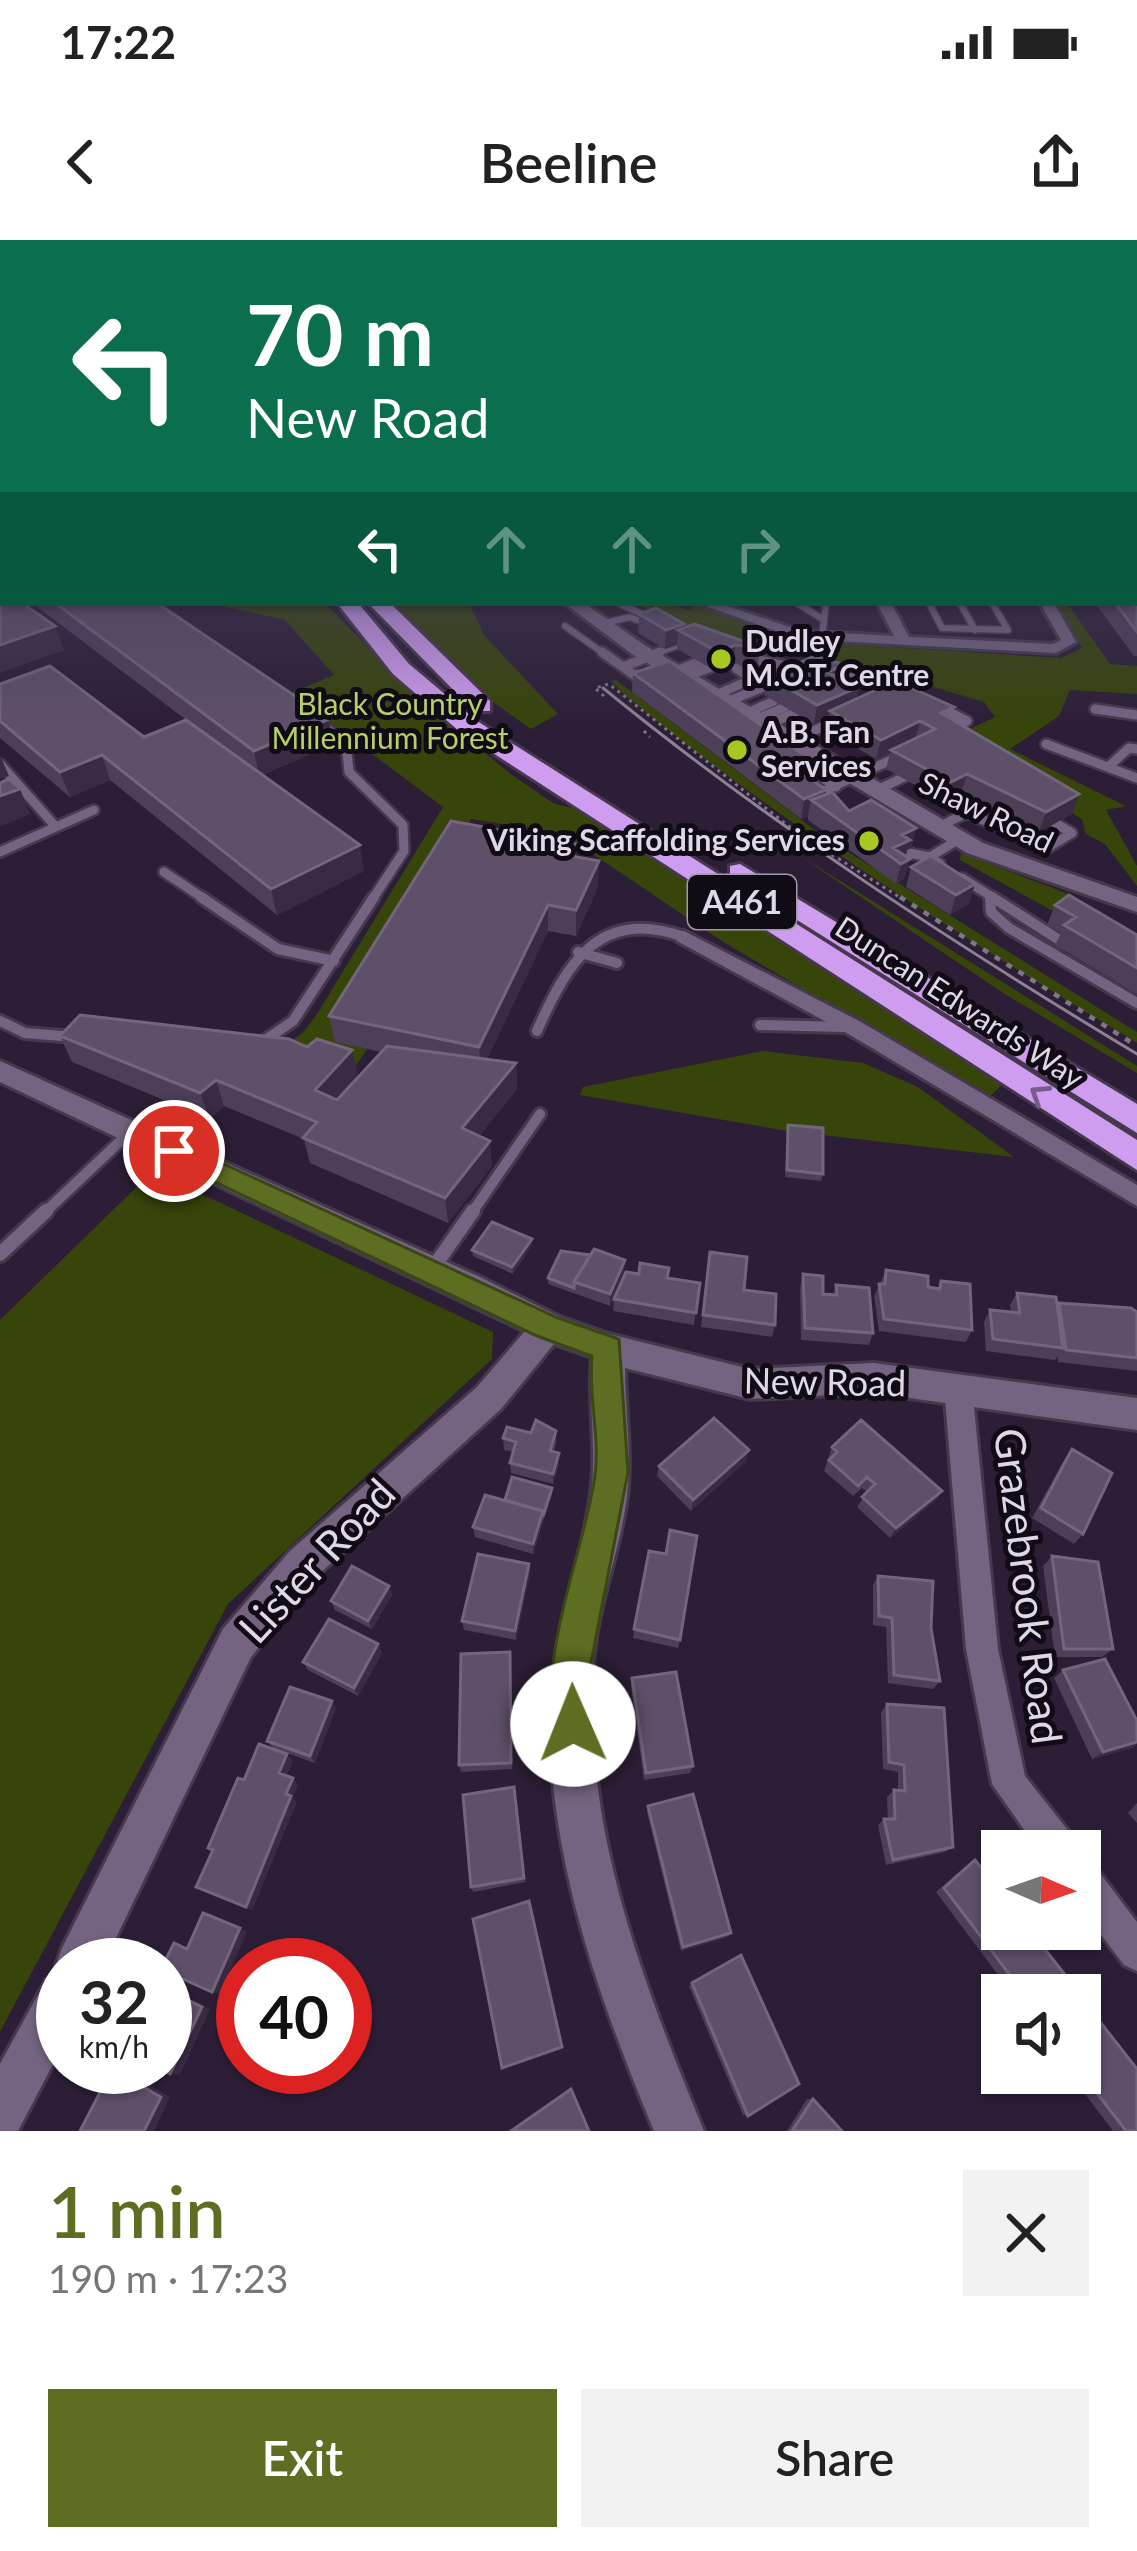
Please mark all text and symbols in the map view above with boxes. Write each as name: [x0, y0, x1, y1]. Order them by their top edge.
text: 17:22: [60, 15, 176, 69]
icon: back: [48, 129, 114, 195]
icon: share: [1023, 129, 1089, 195]
text: Beeline: [480, 130, 657, 195]
text: 70 m: [246, 283, 434, 384]
icon: left: [48, 288, 204, 444]
text: New Road: [246, 385, 490, 450]
icon: left: [347, 516, 413, 582]
icon: ahead: [473, 516, 539, 582]
icon: ahead: [599, 516, 665, 582]
icon: right: [725, 516, 791, 582]
place label: Dudley M.O.T. Centre: [745, 622, 929, 692]
marker: Dudley M.O.T. Centre: [708, 646, 734, 672]
park label: Black Country Millennium Forest: [271, 685, 509, 755]
place label: A.B. Fan Services: [760, 713, 871, 783]
marker: A.B. Fan Services: [724, 737, 750, 763]
street label: Shaw Road: [914, 763, 1060, 859]
place label: Viking Scaffolding Services: [486, 821, 845, 857]
marker: Viking Scaffolding Services: [856, 828, 882, 854]
road number: A461: [688, 875, 796, 929]
street label: Duncan Edwards Way: [829, 908, 1091, 1095]
one-way arrow: [1030, 1086, 1052, 1108]
pin: [123, 1100, 225, 1202]
icon: arrive: [141, 1118, 207, 1184]
street label: New Road: [743, 1358, 907, 1404]
street label: Grazebrook Road: [985, 1425, 1073, 1747]
street label: Lister Road: [228, 1468, 405, 1652]
position arrow: [510, 1661, 636, 1787]
north arrow: [981, 1830, 1101, 1950]
map controls: [981, 1830, 1101, 2094]
speed limit sign: 40: [216, 1938, 372, 2094]
text: 32: [79, 1965, 149, 2037]
button: sound: [981, 1974, 1101, 2094]
text: km/h: [79, 2028, 149, 2064]
text: 1 min: [48, 2167, 226, 2253]
button: close: [963, 2170, 1089, 2296]
text: 190 m · 17:23: [48, 2255, 288, 2301]
button: Exit: [48, 2389, 557, 2527]
button: Share: [581, 2389, 1089, 2527]

